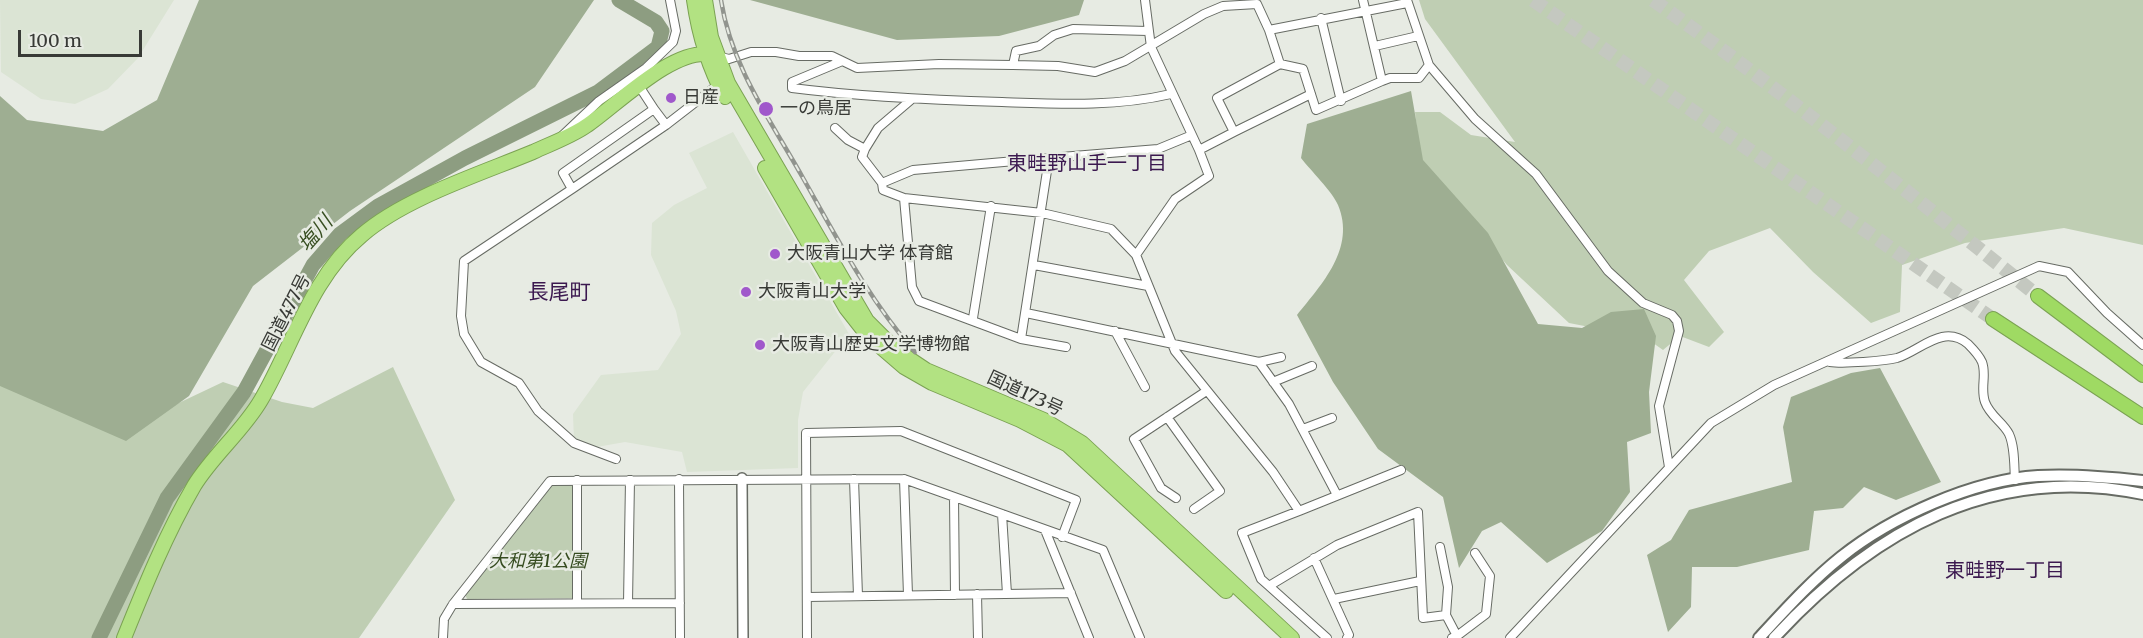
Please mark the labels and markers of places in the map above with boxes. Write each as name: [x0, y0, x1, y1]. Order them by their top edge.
place label: 日産: [683, 87, 719, 109]
marker: 日産: [664, 91, 678, 105]
place label: 一の鳥居: [780, 98, 852, 120]
marker: 一の鳥居: [757, 100, 775, 118]
place label: 大阪青山大学 体育館: [787, 243, 953, 265]
marker: 大阪青山大学 体育館: [768, 247, 782, 261]
place label: 大阪青山大学: [758, 281, 866, 303]
marker: 大阪青山大学: [739, 285, 753, 299]
place label: 大阪青山歴史文学博物館: [772, 334, 970, 356]
marker: 大阪青山歴史文学博物館: [753, 338, 767, 352]

